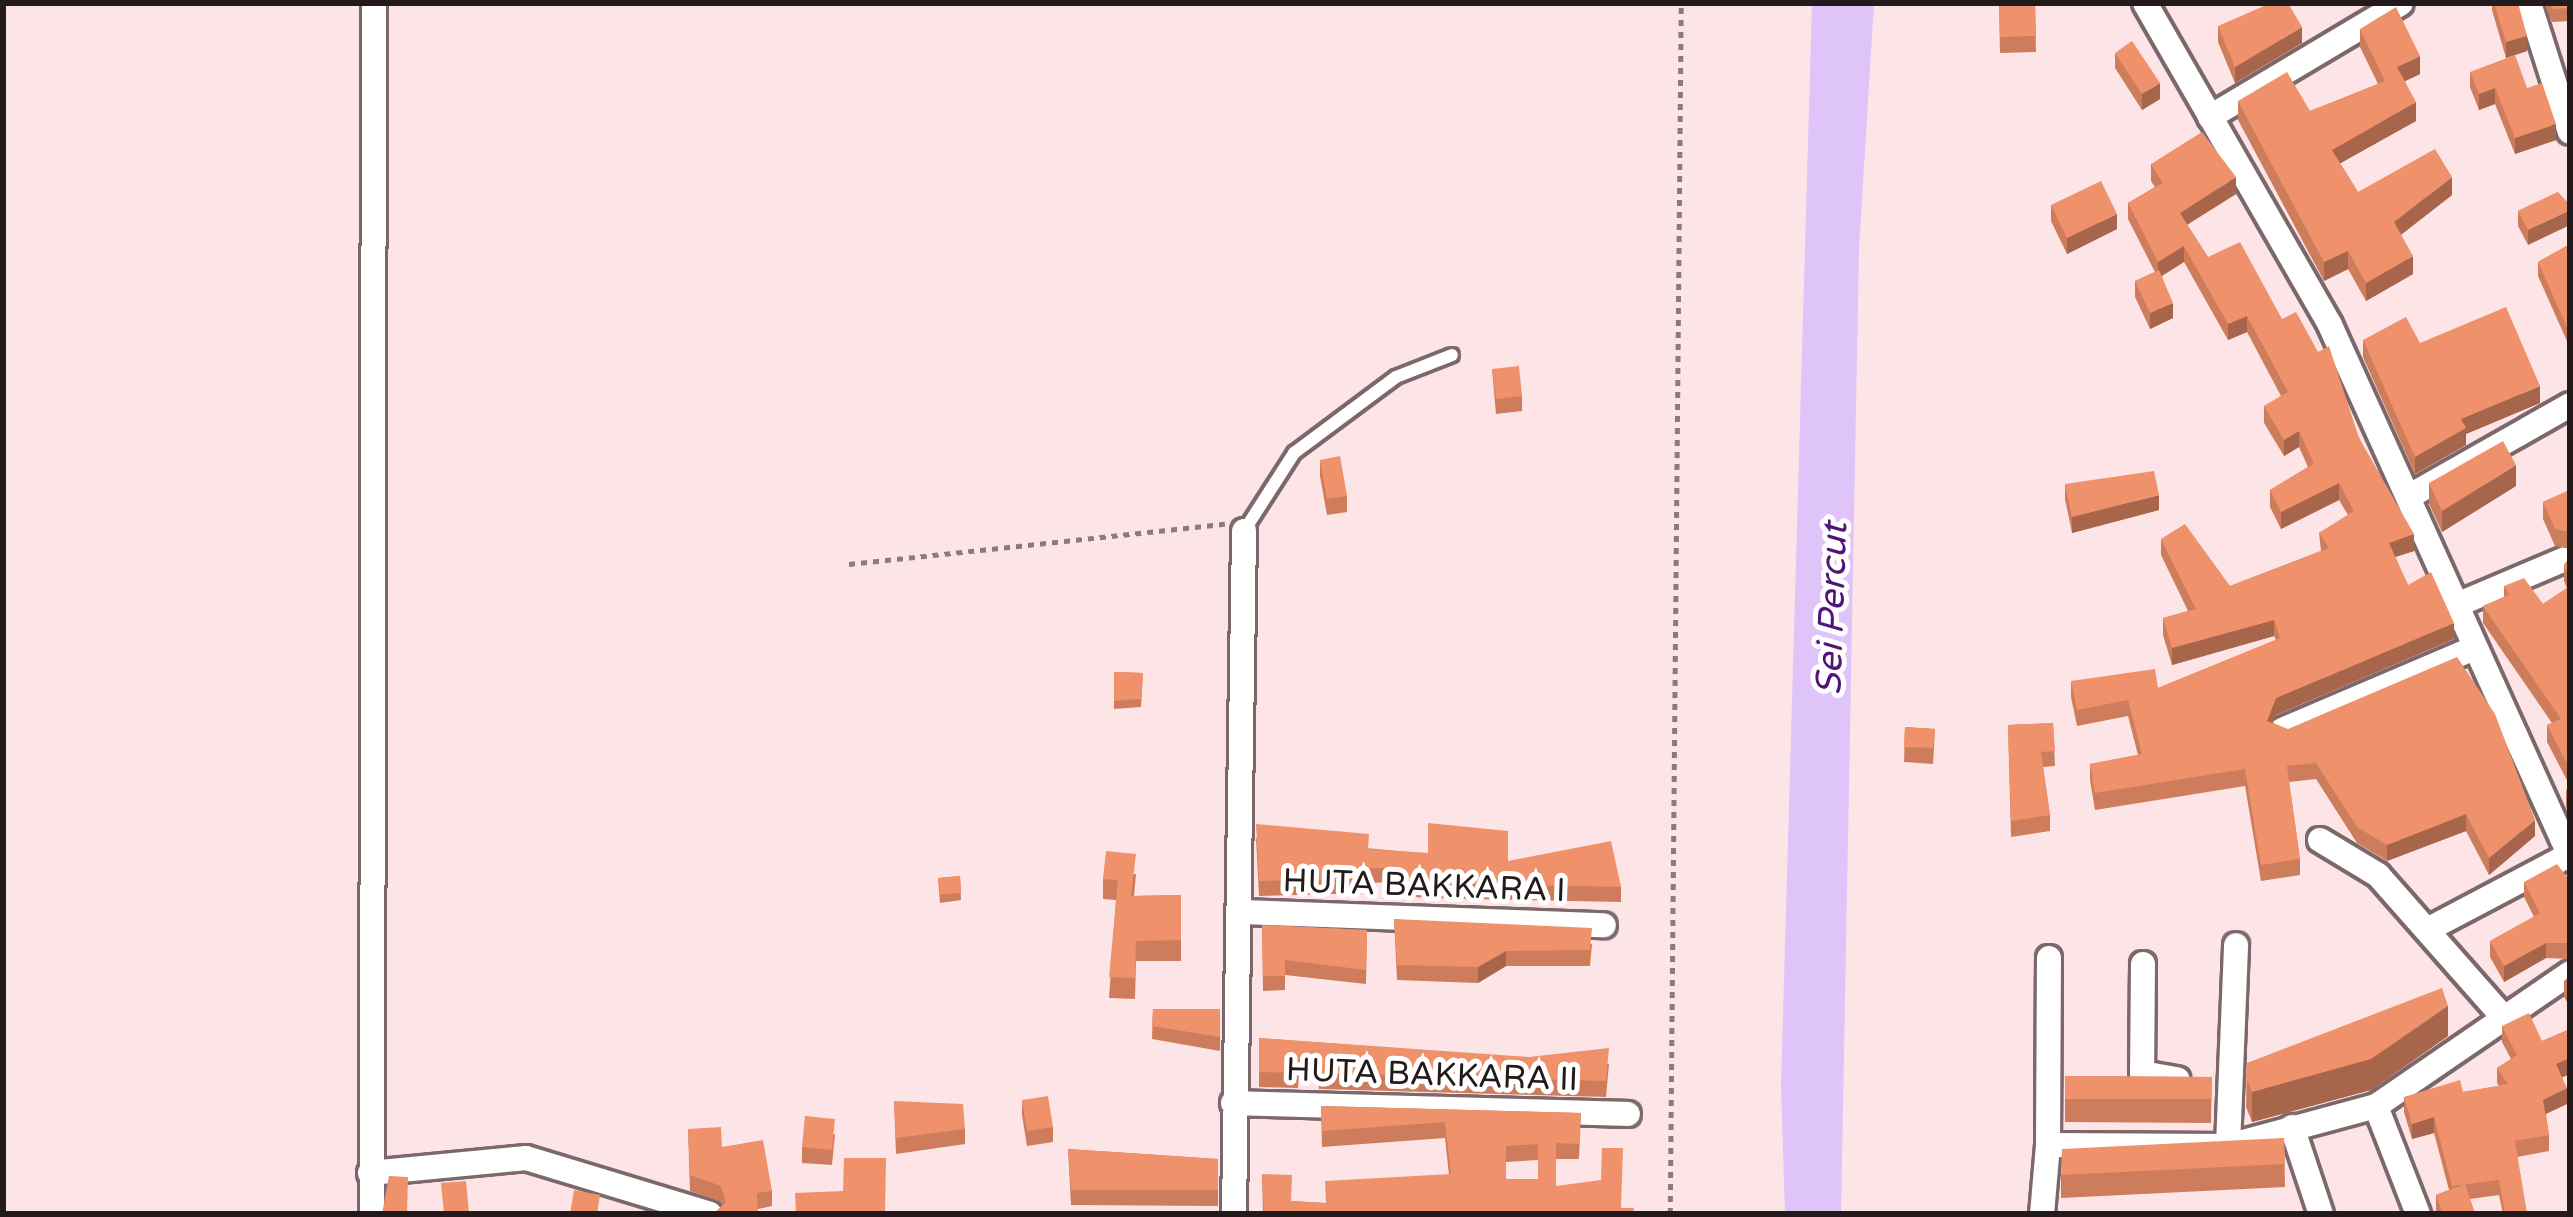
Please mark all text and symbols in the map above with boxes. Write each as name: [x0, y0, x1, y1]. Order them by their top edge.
water label: Sei Percut: [1807, 522, 1857, 696]
street label: HUTA BAKKARA I: [1282, 861, 1566, 911]
street label: HUTA BAKKARA II: [1285, 1050, 1579, 1100]

